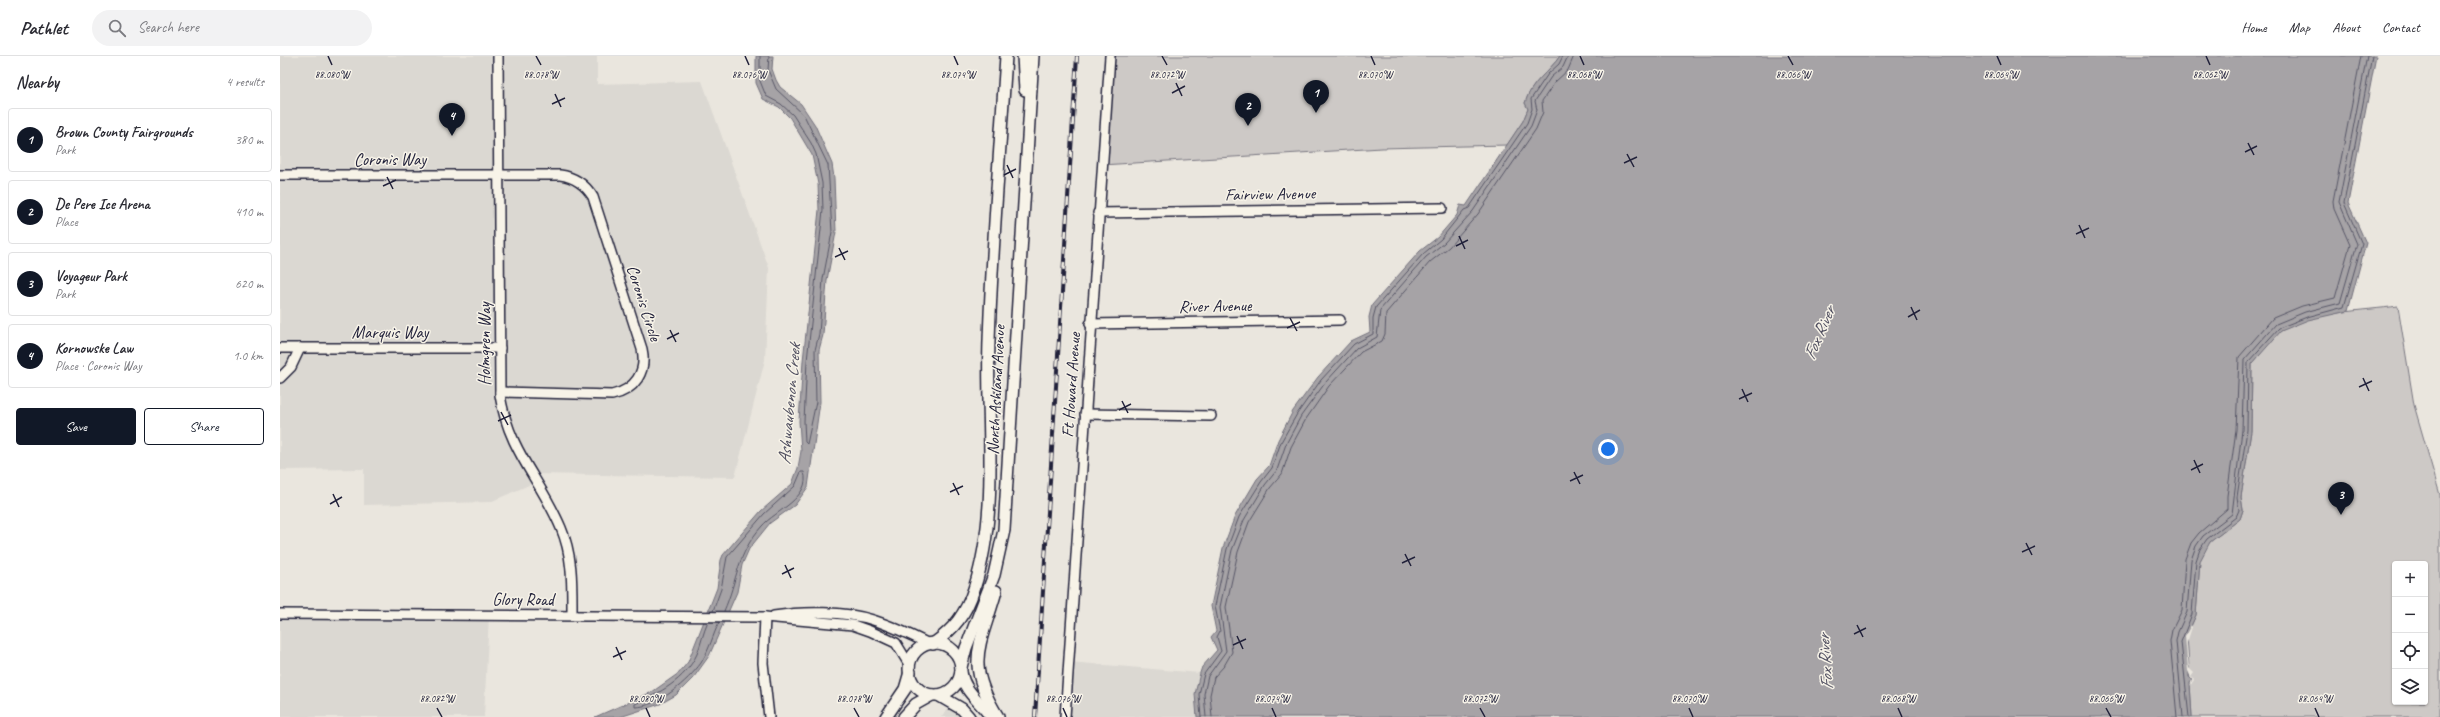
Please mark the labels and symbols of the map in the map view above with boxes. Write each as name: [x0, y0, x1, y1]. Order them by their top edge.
text: 88.080°W: [315, 68, 351, 81]
text: 88.078°W: [524, 68, 560, 81]
text: 88.076°W: [732, 68, 768, 81]
text: 88.074°W: [941, 68, 977, 81]
text: 88.072°W: [1150, 68, 1186, 81]
text: 88.070°W: [1358, 68, 1394, 81]
text: 88.068°W: [1567, 68, 1603, 81]
text: 88.066°W: [1776, 68, 1812, 81]
text: 88.064°W: [1984, 68, 2020, 81]
text: 88.062°W: [2193, 68, 2229, 81]
pin: 1: [1303, 80, 1329, 113]
pin: 2: [1235, 93, 1261, 126]
pin: 4: [439, 103, 465, 136]
street label: Coronis Way: [354, 149, 427, 170]
street label: Fairview Avenue: [1225, 183, 1317, 205]
street label: Coronis Circle: [622, 262, 667, 345]
street label: River Avenue: [1178, 295, 1253, 317]
water label: Fox River: [1798, 300, 1841, 363]
street label: Holmgren Way: [474, 301, 495, 386]
street label: Marquis Way: [352, 322, 430, 343]
street label: North Ashland Avenue: [982, 323, 1010, 455]
street label: Ft Howard Avenue: [1057, 330, 1085, 438]
water label: Ashwaubenon Creek: [773, 339, 806, 465]
your location: [1598, 439, 1618, 459]
pin: 3: [2328, 482, 2354, 515]
street label: Glory Road: [492, 589, 556, 610]
water label: Fox River: [1812, 630, 1838, 690]
text: 88.082°W: [420, 692, 456, 705]
text: 88.080°W: [629, 692, 665, 705]
text: 88.078°W: [837, 692, 873, 705]
text: 88.076°W: [1046, 692, 1082, 705]
text: 88.074°W: [1255, 692, 1291, 705]
text: 88.072°W: [1463, 692, 1499, 705]
text: 88.070°W: [1672, 692, 1708, 705]
text: 88.068°W: [1881, 692, 1917, 705]
text: 88.066°W: [2089, 692, 2125, 705]
text: 88.064°W: [2298, 692, 2334, 705]

